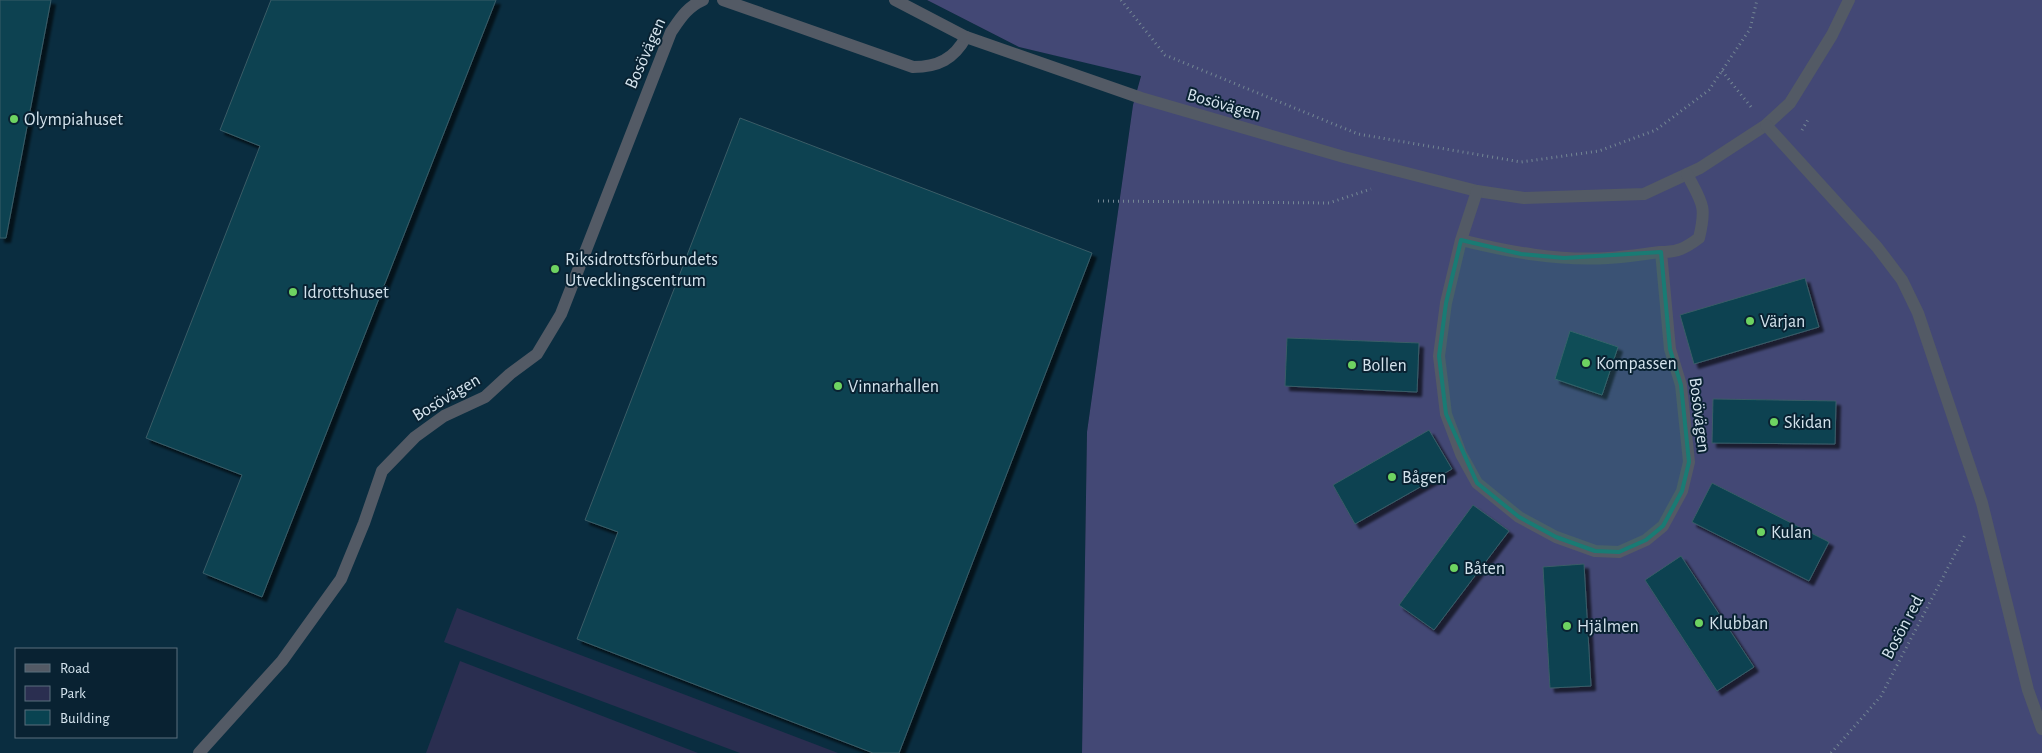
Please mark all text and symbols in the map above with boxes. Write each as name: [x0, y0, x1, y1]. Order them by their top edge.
street label: Bosövägen: [622, 15, 670, 92]
street label: Bosövägen: [1185, 86, 1263, 124]
place label: Olympiahuset: [24, 111, 123, 129]
marker: Olympiahuset: [8, 113, 20, 125]
place label: Riksidrottsförbundets Utvecklingscentrum: [565, 251, 718, 290]
marker: Riksidrottsförbundets Utvecklingscentrum: [549, 263, 561, 275]
place label: Idrottshuset: [303, 284, 389, 302]
marker: Idrottshuset: [287, 286, 299, 298]
place label: Värjan: [1760, 313, 1805, 331]
marker: Värjan: [1744, 315, 1756, 327]
place label: Kompassen: [1596, 355, 1677, 373]
place label: Bollen: [1362, 357, 1407, 375]
marker: Kompassen: [1580, 357, 1592, 369]
marker: Bollen: [1346, 359, 1358, 371]
street label: Bosövägen: [409, 371, 484, 425]
street label: Bosövägen: [1685, 377, 1713, 454]
place label: Vinnarhallen: [848, 378, 939, 396]
marker: Vinnarhallen: [832, 380, 844, 392]
place label: Skidan: [1784, 414, 1832, 432]
marker: Skidan: [1768, 416, 1780, 428]
place label: Bågen: [1402, 469, 1446, 487]
marker: Bågen: [1386, 471, 1398, 483]
place label: Kulan: [1771, 524, 1812, 542]
marker: Kulan: [1755, 526, 1767, 538]
place label: Båten: [1464, 560, 1505, 578]
marker: Båten: [1448, 562, 1460, 574]
street label: Bosön red: [1879, 593, 1927, 662]
place label: Klubban: [1709, 615, 1768, 633]
marker: Klubban: [1693, 617, 1705, 629]
place label: Hjälmen: [1577, 618, 1639, 636]
marker: Hjälmen: [1561, 620, 1573, 632]
legend: [15, 648, 178, 738]
text: Road: [60, 661, 90, 676]
text: Park: [60, 686, 86, 701]
text: Building: [60, 711, 110, 726]

